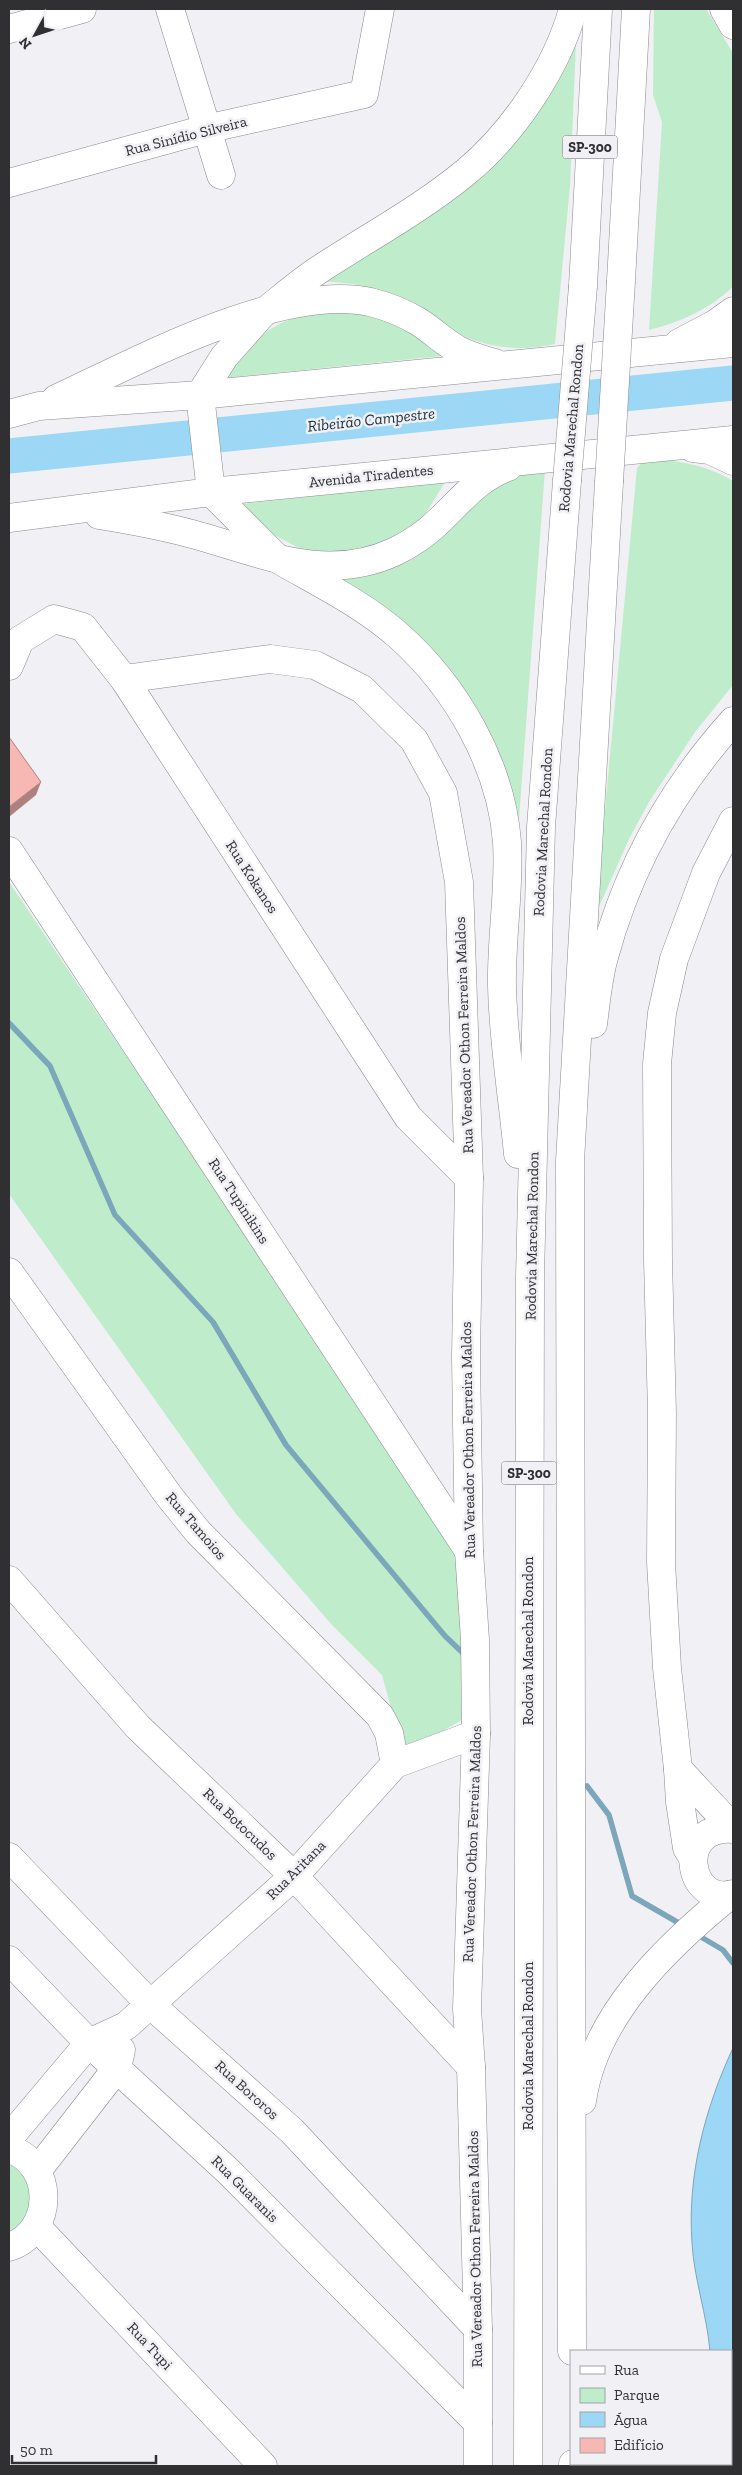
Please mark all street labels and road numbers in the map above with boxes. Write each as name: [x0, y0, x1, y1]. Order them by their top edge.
street label: Rua Sinídio Silveira: [123, 112, 249, 160]
road number: SP-300: [562, 136, 618, 158]
street label: Rodovia Marechal Rondon: [555, 343, 587, 513]
street label: Avenida Tiradentes: [308, 461, 434, 491]
street label: Rodovia Marechal Rondon: [530, 747, 556, 917]
street label: Rua Kokanos: [222, 837, 282, 917]
street label: Rua Vereador Othon Ferreira Maldos: [451, 916, 477, 1154]
street label: Rodovia Marechal Rondon: [522, 1151, 542, 1320]
street label: Rua Tupinikins: [205, 1155, 273, 1247]
street label: Rua Vereador Othon Ferreira Maldos: [457, 1321, 479, 1559]
road number: SP-300: [502, 1462, 556, 1485]
street label: Rua Tamoios: [162, 1489, 230, 1563]
street label: Rodovia Marechal Rondon: [519, 1556, 537, 1725]
street label: Rua Vereador Othon Ferreira Maldos: [459, 1725, 485, 1963]
street label: Rua Botocudos: [199, 1784, 281, 1864]
street label: Rua Aritana: [263, 1837, 329, 1903]
street label: Rodovia Marechal Rondon: [519, 1961, 537, 2130]
street label: Rua Bororos: [211, 2057, 283, 2123]
street label: Rua Vereador Othon Ferreira Maldos: [464, 2130, 486, 2368]
street label: Rua Guaranis: [208, 2152, 282, 2226]
street label: Rua Tupi: [124, 2319, 176, 2373]

